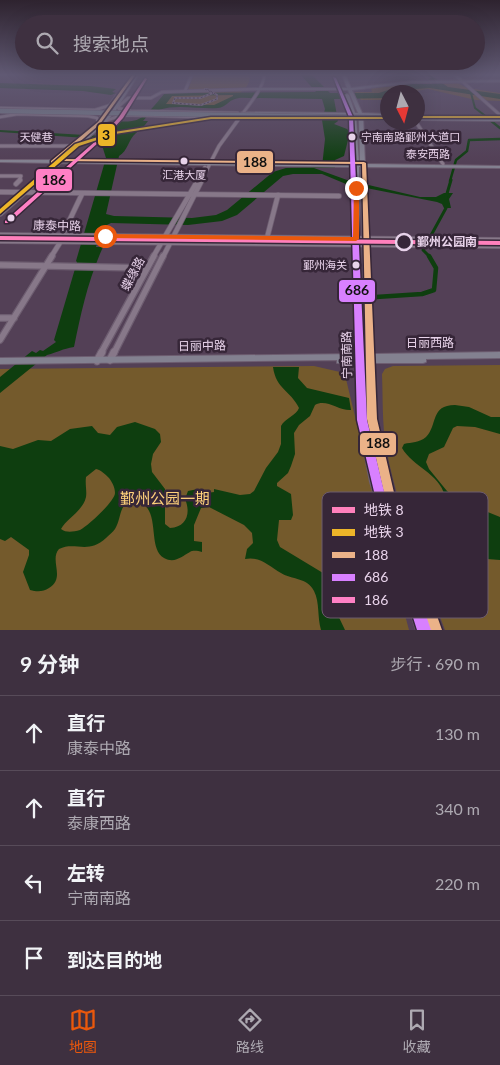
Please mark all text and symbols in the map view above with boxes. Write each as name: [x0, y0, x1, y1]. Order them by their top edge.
search box: [15, 15, 485, 70]
icon: search: [33, 29, 61, 57]
text: 搜索地点: [73, 32, 149, 55]
north arrow: [380, 85, 425, 130]
line badge: 3: [97, 123, 116, 147]
text: 3: [102, 126, 110, 143]
street label: 天健巷: [20, 130, 53, 143]
place label: 宁南南路鄞州大道口: [361, 130, 460, 143]
marker: 宁南南路鄞州大道口: [347, 132, 357, 142]
street label: 泰安西路: [406, 147, 450, 160]
line badge: 188: [236, 150, 274, 174]
text: 188: [243, 153, 267, 170]
marker: 汇港大厦: [179, 156, 189, 166]
line badge: 186: [35, 168, 73, 192]
place label: 汇港大厦: [162, 168, 206, 181]
text: 186: [42, 171, 66, 188]
route end: [345, 177, 368, 200]
unlabelled marker: [6, 213, 16, 223]
street label: 康泰中路: [33, 218, 81, 233]
route start: [94, 225, 117, 248]
marker: 鄞州公园南: [395, 233, 413, 251]
place label: 鄞州公园南: [417, 234, 477, 249]
street label: 蝶缘路: [117, 254, 148, 293]
place label: 鄞州海关: [303, 258, 347, 271]
marker: 鄞州海关: [351, 260, 361, 270]
line badge: 686: [338, 279, 376, 303]
text: 686: [345, 281, 369, 298]
street label: 宁南南路: [339, 331, 354, 379]
street label: 日丽西路: [406, 335, 454, 350]
street label: 日丽中路: [178, 338, 226, 353]
line badge: 188: [359, 432, 397, 456]
text: 188: [366, 434, 390, 451]
park label: 鄞州公园一期: [120, 489, 210, 507]
legend: [322, 492, 488, 618]
text: 地铁 8: [364, 501, 404, 518]
text: 地铁 3: [364, 523, 404, 540]
text: 188: [364, 546, 388, 563]
text: 686: [364, 568, 388, 585]
text: 186: [364, 591, 388, 608]
text: 9 分钟: [20, 651, 79, 676]
text: 步行 · 690 m: [391, 654, 480, 673]
text: 直行: [67, 711, 105, 734]
icon: ahead: [20, 719, 48, 747]
text: 130 m: [435, 724, 480, 743]
text: 康泰中路: [67, 738, 131, 757]
text: 直行: [67, 786, 105, 809]
icon: ahead: [20, 794, 48, 822]
text: 340 m: [435, 799, 480, 818]
text: 泰康西路: [67, 813, 131, 832]
text: 左转: [67, 861, 105, 884]
icon: left: [20, 869, 48, 897]
text: 220 m: [435, 874, 480, 893]
text: 宁南南路: [67, 888, 131, 907]
icon: arrive: [20, 944, 48, 972]
text: 到达目的地: [67, 948, 162, 971]
tab: 地图: [69, 1006, 97, 1056]
tab: 路线: [236, 1006, 264, 1056]
tab: 收藏: [403, 1006, 431, 1056]

